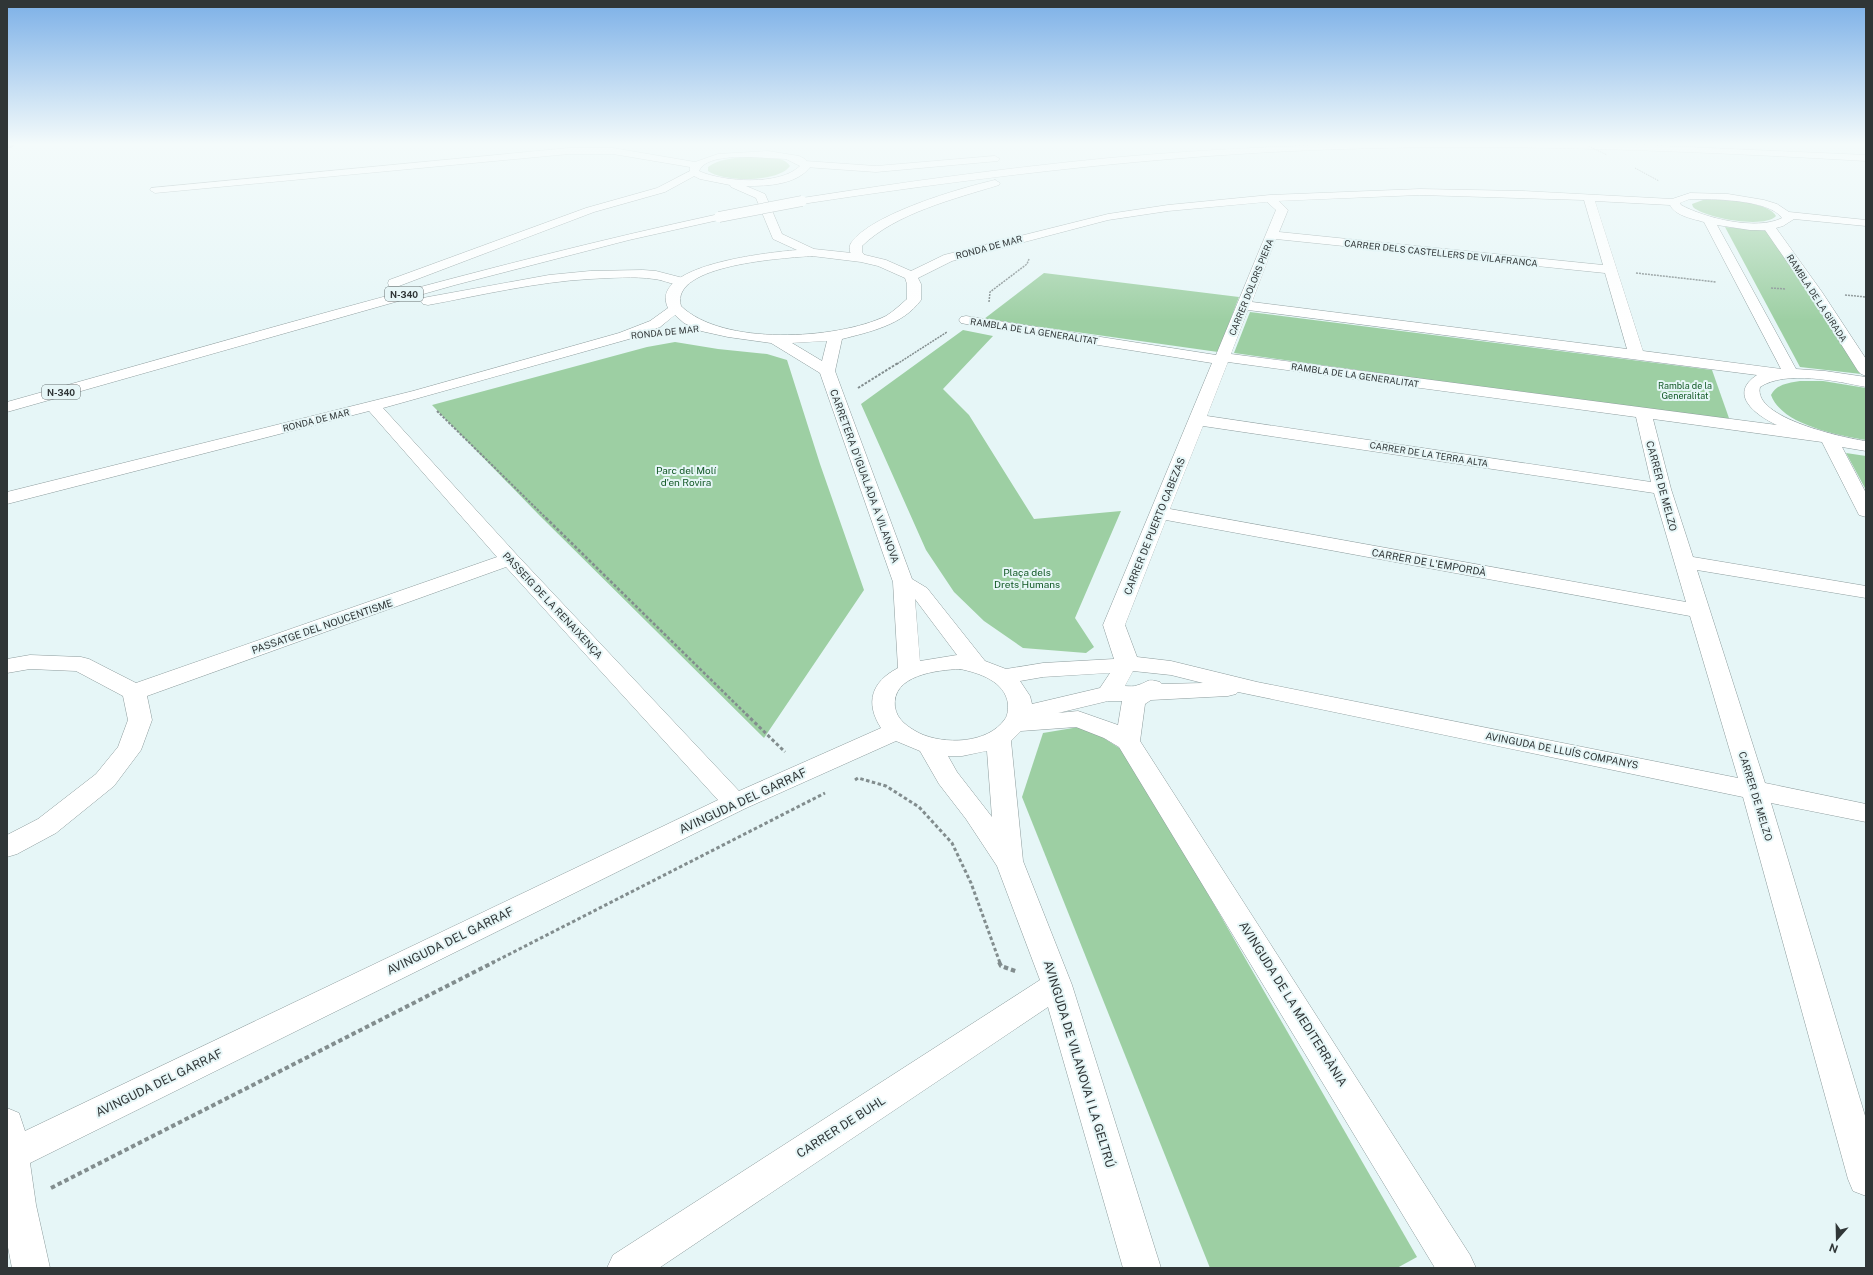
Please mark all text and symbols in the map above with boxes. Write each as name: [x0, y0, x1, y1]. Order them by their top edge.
street label: RONDA DE MAR: [955, 233, 1023, 261]
street label: CARRER DOLORS PIERA: [1226, 236, 1276, 337]
street label: CARRER DELS CASTELLERS DE VILAFRANCA: [1344, 237, 1539, 269]
street label: RAMBLA DE LA GIRADA: [1784, 252, 1850, 344]
road number: N-340: [385, 287, 423, 301]
street label: RAMBLA DE LA GENERALITAT: [970, 315, 1099, 347]
street label: RONDA DE MAR: [630, 323, 700, 341]
street label: RAMBLA DE LA GENERALITAT: [1290, 361, 1420, 390]
park label: Rambla de la Generalitat: [1658, 380, 1712, 401]
road number: N-340: [42, 385, 80, 399]
street label: CARRETERA D'IGUALADA A VILANOVA: [828, 387, 902, 565]
street label: RONDA DE MAR: [281, 406, 351, 434]
street label: CARRER DE LA TERRA ALTA: [1369, 439, 1490, 469]
street label: CARRER DE MELZO: [1644, 440, 1680, 532]
street label: CARRER DE PUERTO CABEZAS: [1121, 455, 1187, 597]
park label: Parc del Molí d'en Rovira: [656, 464, 717, 488]
street label: CARRER DE L'EMPORDÀ: [1371, 546, 1487, 578]
street label: PASSEIG DE LA RENAIXENÇA: [500, 549, 606, 661]
park label: Plaça dels Drets Humans: [994, 566, 1060, 590]
street label: PASSATGE DEL NOUCENTISME: [250, 596, 394, 656]
street label: AVINGUDA DE LLUÍS COMPANYS: [1485, 729, 1640, 771]
street label: CARRER DE MELZO: [1737, 750, 1775, 842]
street label: AVINGUDA DEL GARRAF: [677, 765, 809, 837]
street label: AVINGUDA DEL GARRAF: [384, 904, 516, 978]
street label: AVINGUDA DE LA MEDITERRÀNIA: [1236, 919, 1350, 1089]
street label: AVINGUDA DE VILANOVA I LA GELTRÚ: [1041, 959, 1117, 1169]
street label: AVINGUDA DEL GARRAF: [93, 1046, 225, 1120]
street label: CARRER DE BUHL: [794, 1093, 888, 1161]
north arrow: [1817, 1219, 1857, 1259]
text: N: [1827, 1241, 1840, 1256]

